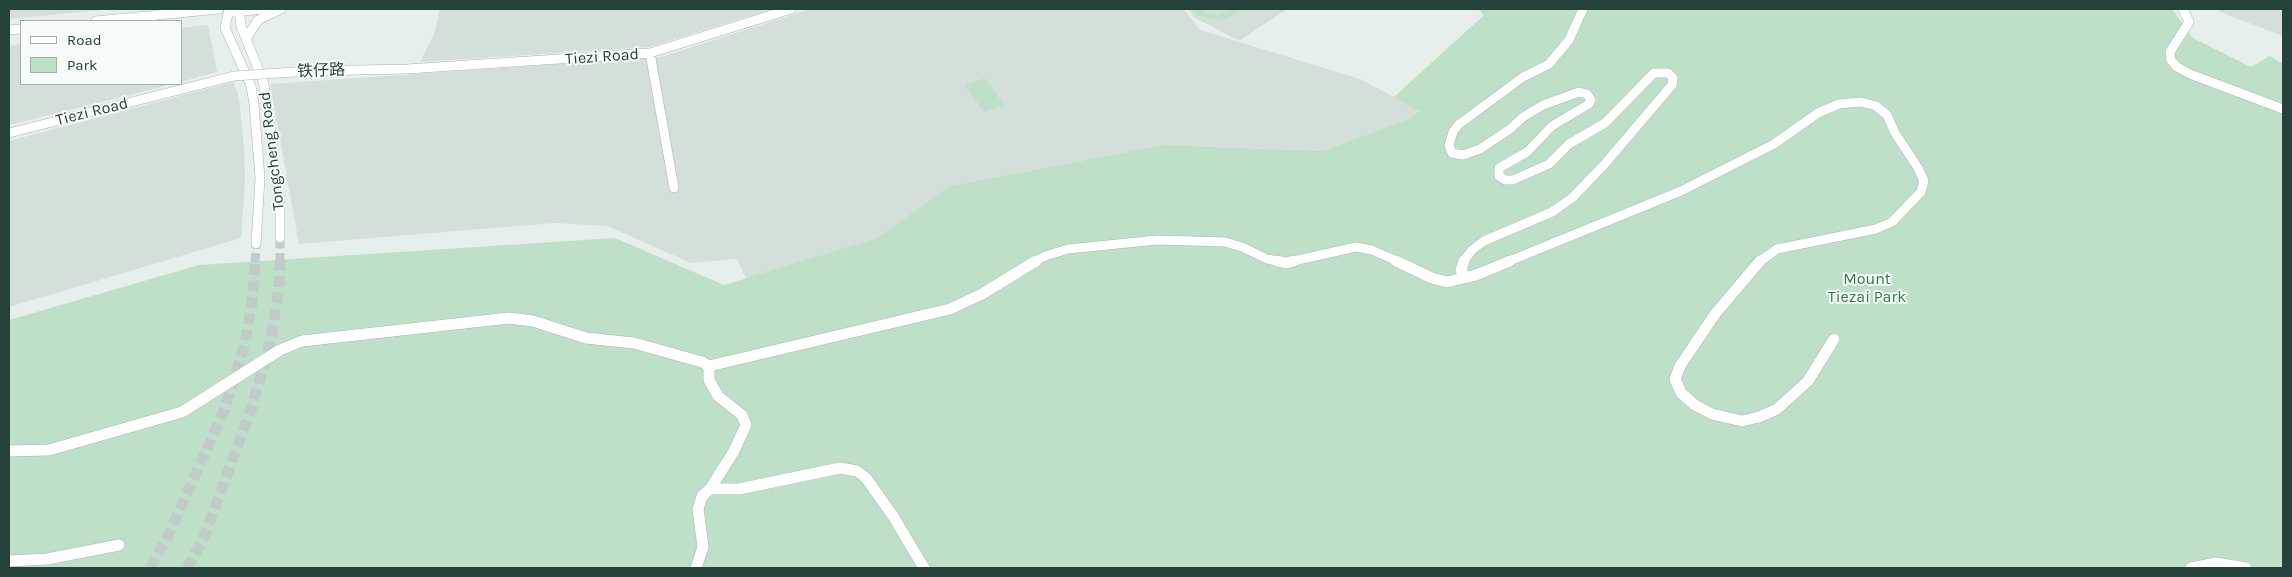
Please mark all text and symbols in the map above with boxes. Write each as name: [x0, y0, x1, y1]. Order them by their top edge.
legend: [20, 20, 182, 85]
text: Road: [67, 31, 102, 49]
street label: Tiezi Road: [564, 45, 640, 69]
text: Park: [67, 56, 97, 74]
street label: 铁仔路: [297, 61, 345, 81]
street label: Tongcheng Road: [255, 90, 289, 212]
street label: Tiezi Road: [54, 94, 130, 130]
park label: Mount Tiezai Park: [1828, 269, 1906, 307]

